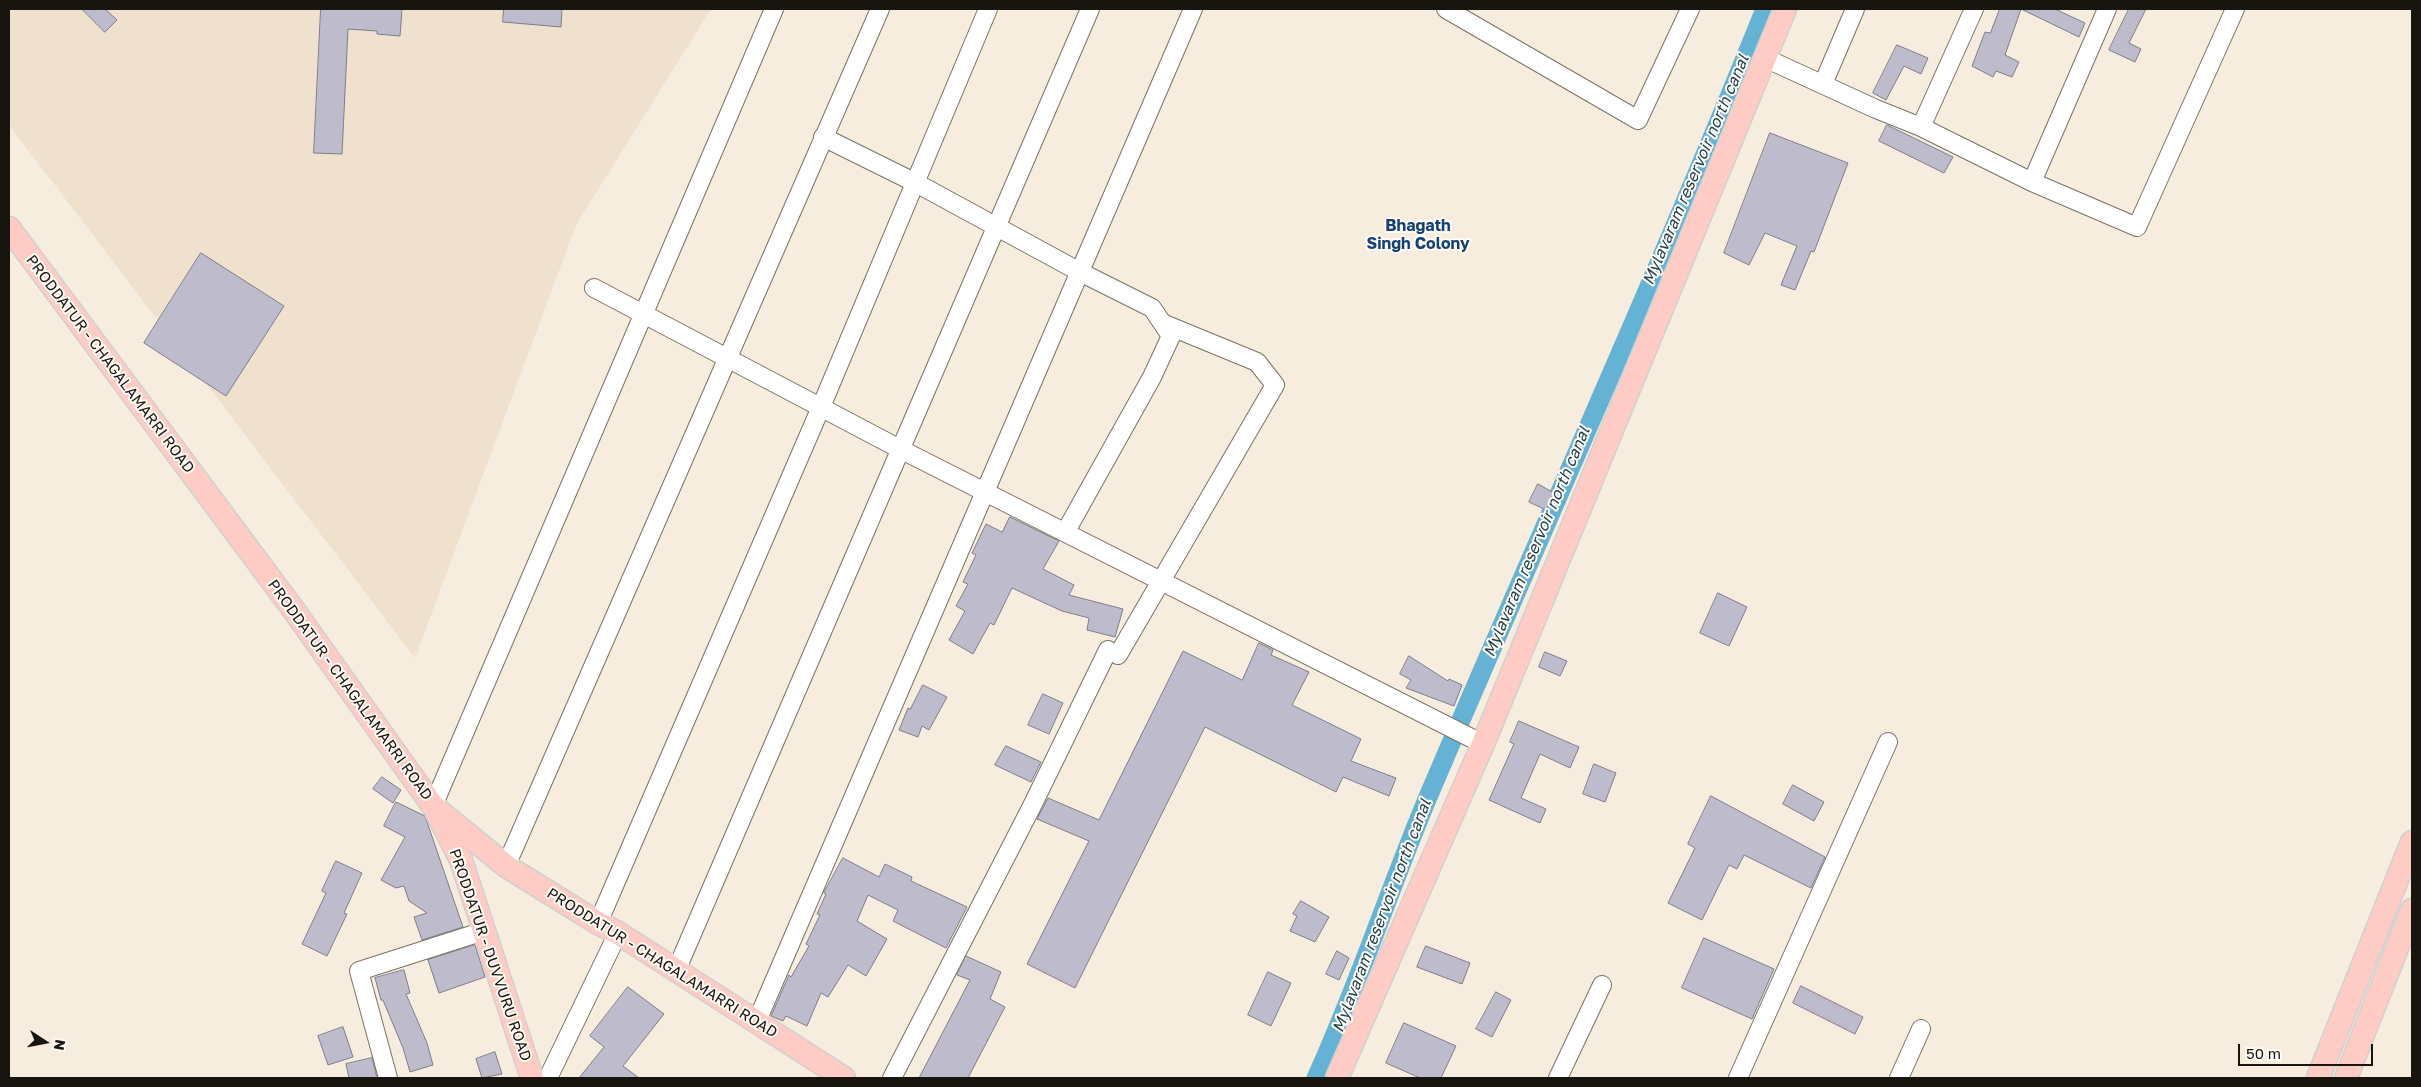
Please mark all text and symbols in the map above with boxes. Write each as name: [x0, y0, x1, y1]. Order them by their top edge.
water label: Mylavaram reservoir north canal: [1639, 52, 1753, 288]
district label: Bhagath Singh Colony: [1366, 216, 1470, 254]
street label: PRODDATUR - CHAGALAMARRI ROAD: [22, 251, 198, 477]
water label: Mylavaram reservoir north canal: [1480, 424, 1594, 660]
street label: PRODDATUR - CHAGALAMARRI ROAD: [264, 576, 436, 804]
water label: Mylavaram reservoir north canal: [1329, 797, 1435, 1035]
street label: PRODDATUR - DUVVURU ROAD: [445, 846, 535, 1064]
street label: PRODDATUR - CHAGALAMARRI ROAD: [543, 884, 781, 1042]
north arrow: [20, 1017, 70, 1067]
scale bar: [2241, 1034, 2376, 1066]
text: N: [51, 1038, 70, 1052]
text: 50 m: [2246, 1044, 2281, 1062]

